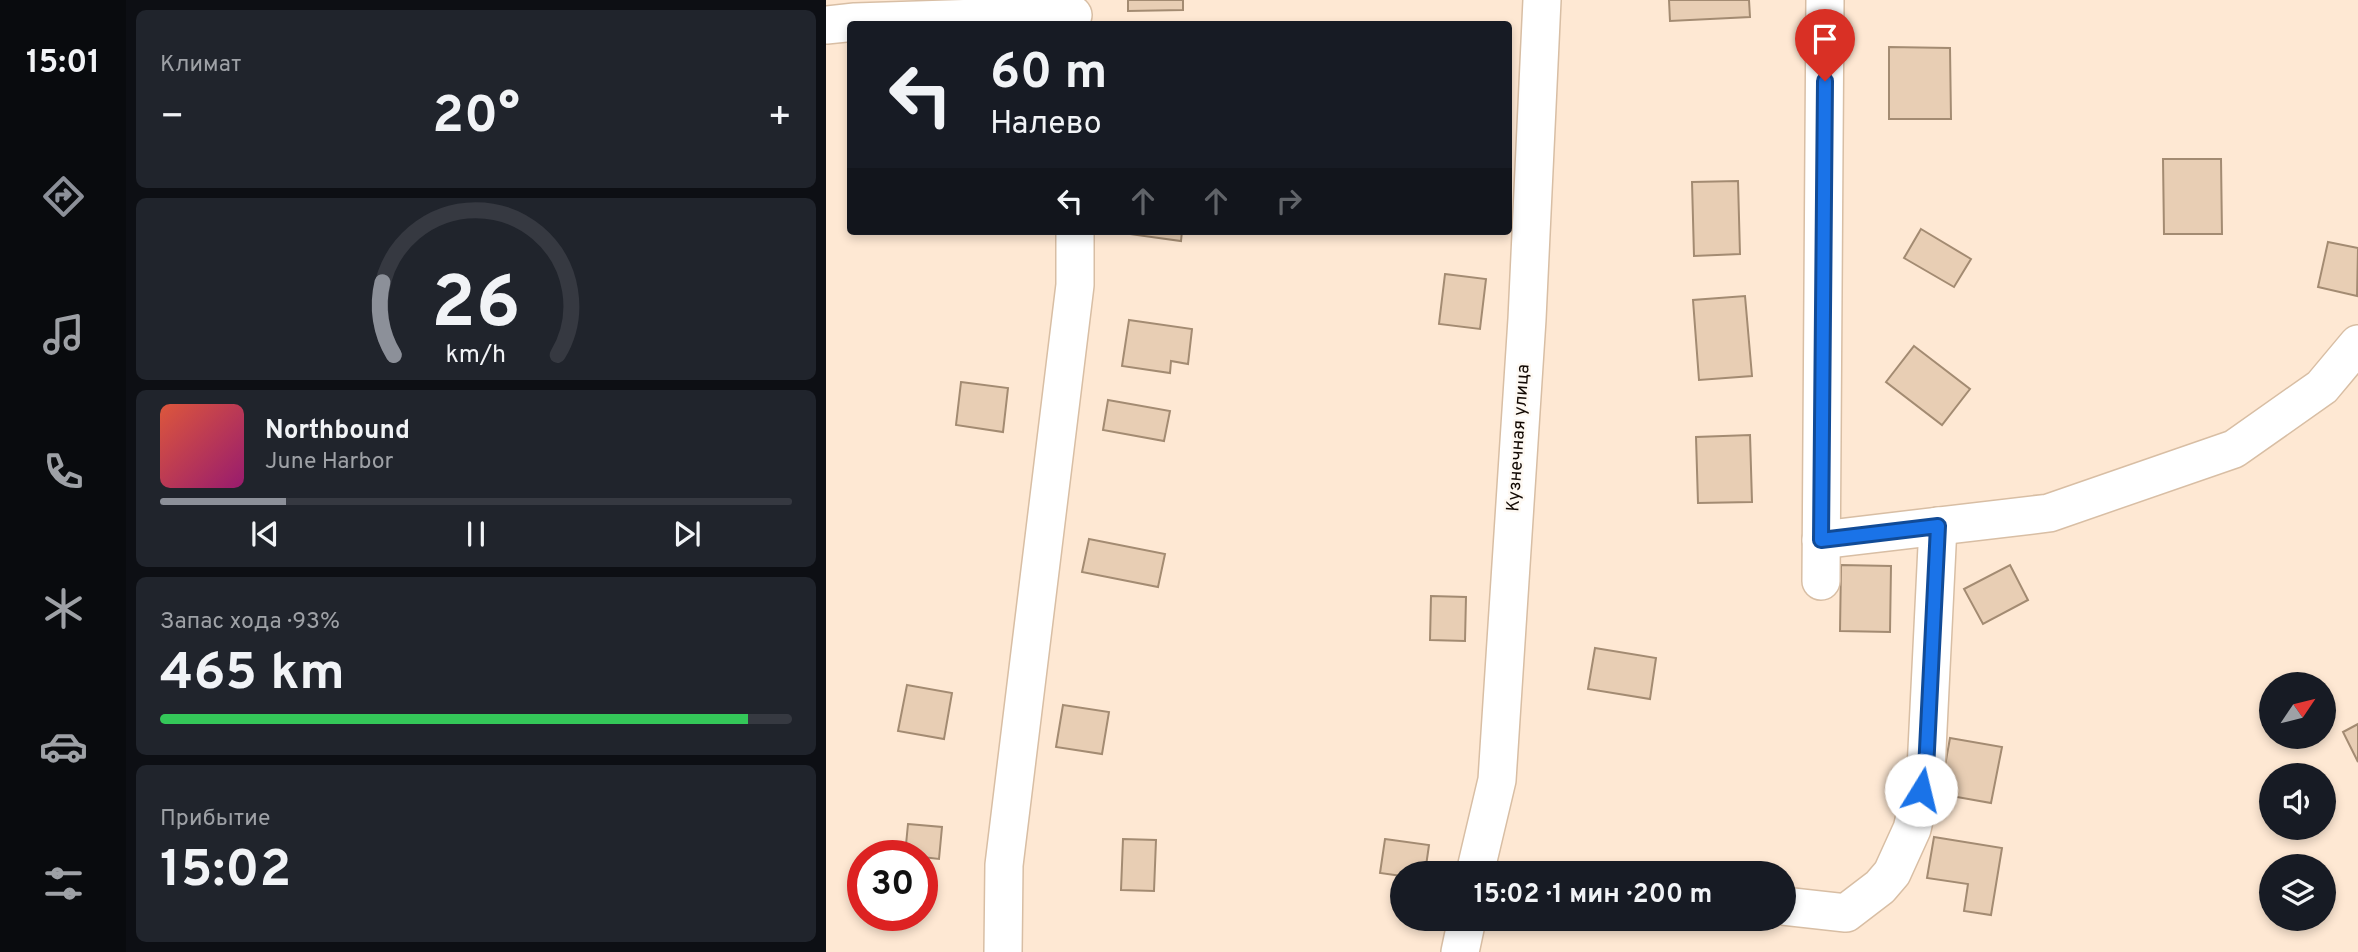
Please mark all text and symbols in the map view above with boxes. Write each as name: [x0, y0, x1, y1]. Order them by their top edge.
pin: [1795, 9, 1855, 81]
icon: arrive: [1806, 20, 1844, 58]
text: 15:01: [26, 44, 100, 84]
text: 60 m: [990, 44, 1108, 106]
icon: left: [875, 49, 966, 140]
text: Климат: [160, 51, 241, 80]
text: 20°: [432, 85, 520, 151]
text: −: [160, 94, 185, 143]
text: +: [767, 94, 792, 143]
text: Налево: [990, 105, 1102, 145]
icon: directions: [39, 172, 88, 221]
icon: left: [1051, 182, 1089, 220]
icon: ahead: [1124, 182, 1162, 220]
icon: ahead: [1197, 182, 1235, 220]
icon: right: [1270, 182, 1308, 220]
text: 26: [431, 261, 521, 353]
icon: music: [39, 310, 88, 359]
text: km/h: [446, 339, 506, 371]
street label: Кузнечная улица: [1502, 363, 1536, 513]
text: Northbound: [265, 415, 410, 448]
icon: phone: [39, 447, 88, 496]
text: June Harbor: [265, 448, 393, 477]
icon: previous: [246, 515, 284, 553]
icon: pause: [457, 515, 495, 553]
icon: next: [668, 515, 706, 553]
icon: climate: [39, 584, 88, 633]
text: Запас хода · 93%: [160, 608, 340, 637]
text: 465 km: [160, 642, 345, 708]
north arrow: [2259, 672, 2336, 749]
map controls: [2259, 672, 2336, 931]
icon: car: [39, 722, 88, 771]
position arrow: [1884, 753, 1958, 827]
button: sound: [2259, 763, 2336, 840]
text: Прибытие: [160, 805, 270, 834]
text: 15:02: [160, 839, 291, 905]
speed limit sign: 30: [847, 840, 938, 931]
button: layers: [2259, 854, 2336, 931]
icon: filters: [39, 859, 88, 908]
text: 15:02 · 1 мин · 200 m: [1474, 879, 1712, 912]

